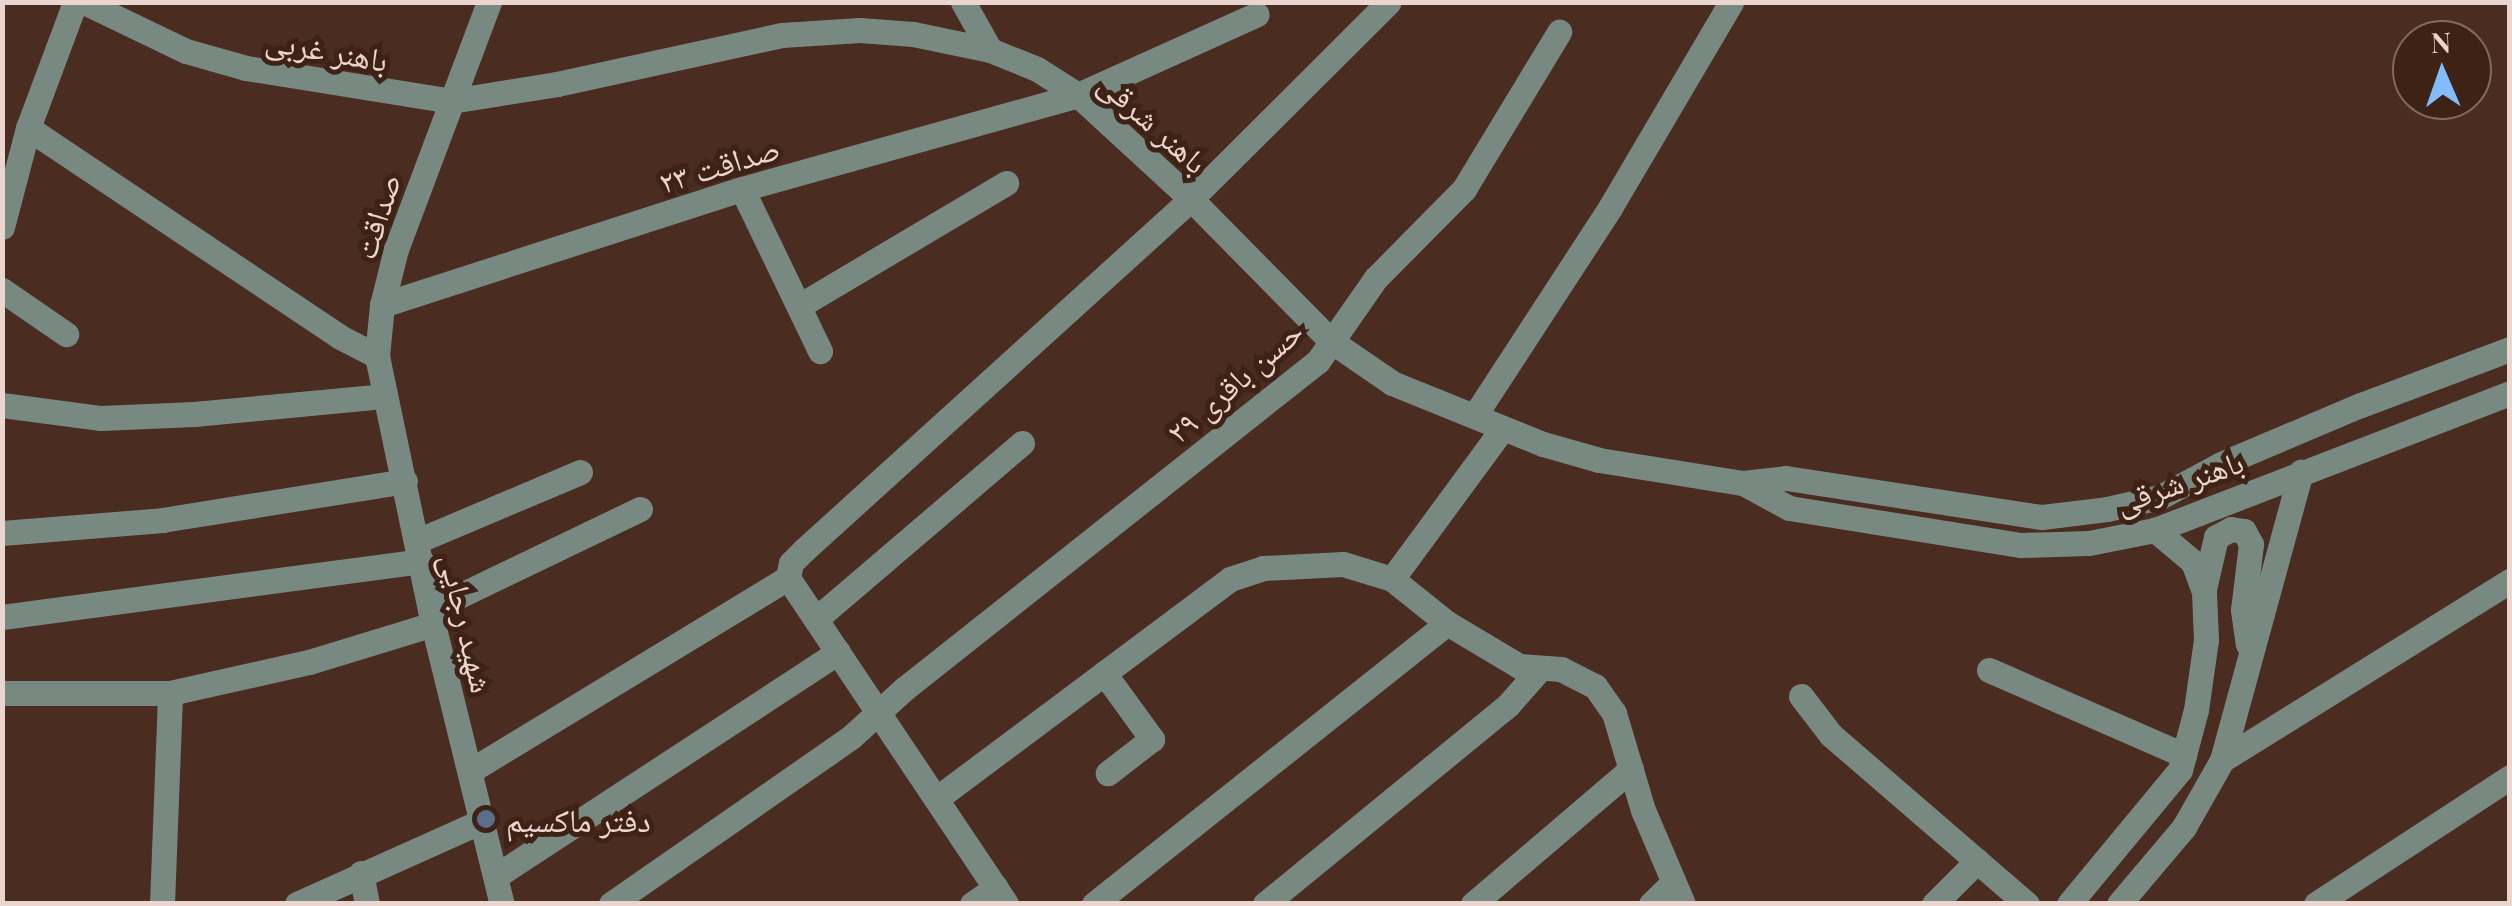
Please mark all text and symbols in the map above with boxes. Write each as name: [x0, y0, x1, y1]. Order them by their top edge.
street label: باهنر غربی: [263, 19, 391, 79]
north arrow: [2392, 20, 2492, 120]
text: N: [2430, 23, 2452, 60]
street label: باهنر شرقی: [1092, 63, 1216, 181]
street label: صداقت ۲۳: [654, 127, 784, 201]
street label: صداقت: [344, 168, 408, 264]
street label: حسن باقری ۲۹: [1158, 311, 1310, 451]
street label: باهنر شرقی: [2110, 441, 2248, 521]
street label: شهید رجایی: [433, 550, 503, 696]
place label: دفتر ماکسیم: [506, 800, 651, 838]
marker: دفتر ماکسیم: [475, 808, 497, 830]

